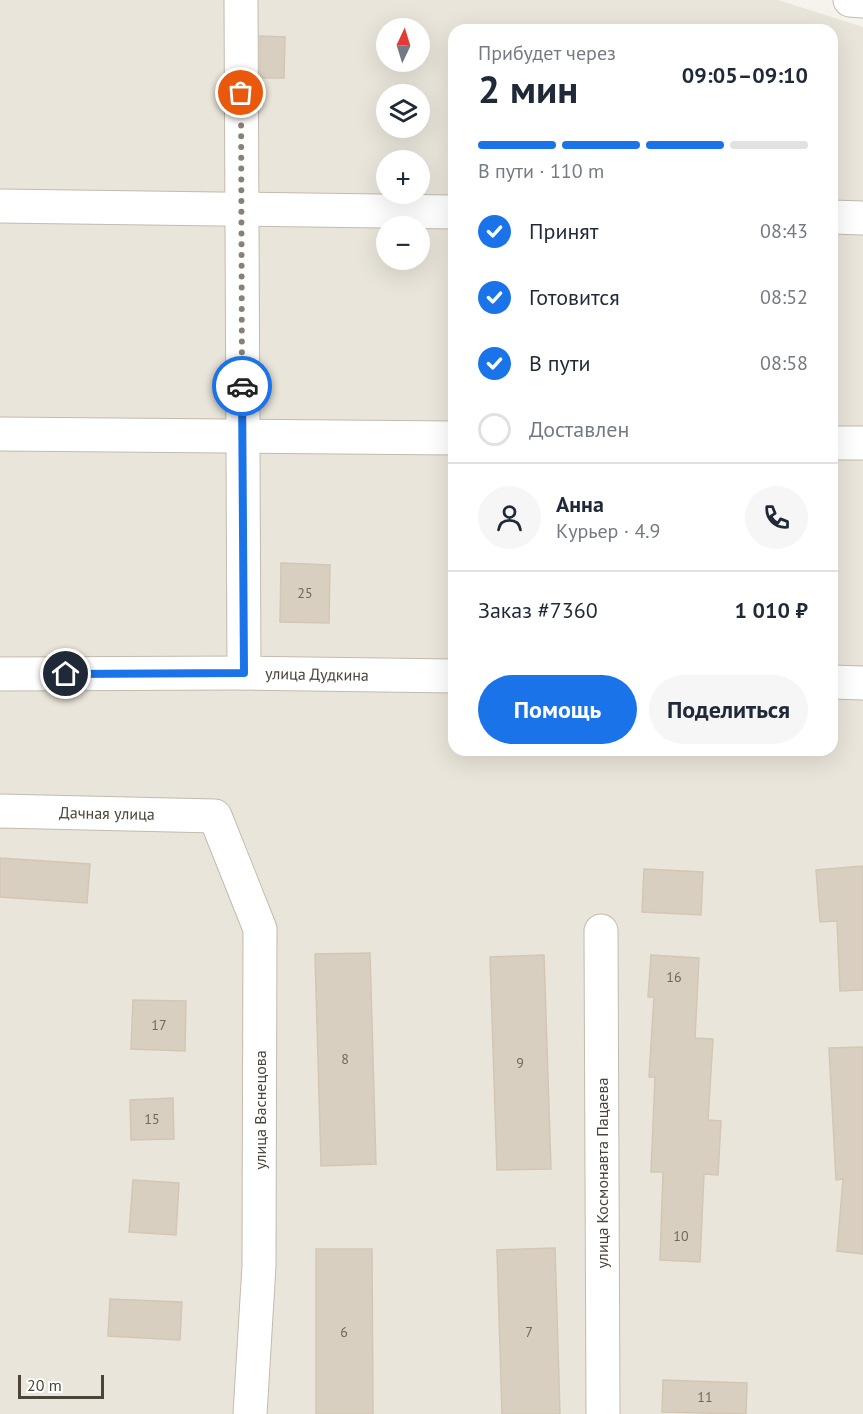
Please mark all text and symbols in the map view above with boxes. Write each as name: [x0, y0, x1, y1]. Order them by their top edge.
north arrow: [376, 18, 430, 72]
map controls: [376, 18, 430, 270]
text: Прибудет через: [478, 40, 616, 66]
text: 09:05–09:10: [682, 61, 808, 89]
text: 2 мин: [478, 63, 578, 114]
pin: [215, 67, 266, 118]
icon: bag: [224, 76, 257, 109]
button: layers: [376, 84, 430, 138]
button: +: [376, 150, 430, 204]
text: В пути · 110 m: [478, 158, 604, 184]
icon: check: [478, 215, 511, 248]
button: −: [376, 216, 430, 270]
text: Принят: [529, 217, 599, 245]
text: 08:43: [760, 218, 808, 244]
icon: check: [478, 281, 511, 314]
text: Готовится: [529, 283, 620, 311]
text: 08:52: [760, 284, 808, 310]
icon: check: [478, 347, 511, 380]
text: В пути: [529, 349, 591, 377]
text: 08:58: [760, 350, 808, 376]
courier: [212, 356, 272, 416]
icon: car: [226, 370, 259, 403]
text: Доставлен: [529, 415, 629, 443]
button: person: [478, 486, 541, 549]
button: phone: [745, 486, 808, 549]
text: Анна: [556, 490, 604, 518]
text: Курьер · 4.9: [556, 518, 660, 544]
house number: 25: [297, 584, 313, 602]
text: Заказ #7360: [478, 596, 598, 624]
text: 1 010 ₽: [734, 596, 808, 624]
pin: [40, 648, 91, 699]
icon: home: [49, 657, 82, 690]
street label: улица Дудкина: [265, 663, 369, 685]
button: Помощь: [478, 675, 637, 744]
button: Поделиться: [649, 675, 808, 744]
street label: Дачная улица: [59, 802, 155, 824]
house number: 16: [666, 968, 682, 986]
house number: 17: [151, 1016, 167, 1034]
street label: улица Васнецова: [250, 1050, 270, 1170]
house number: 8: [341, 1050, 349, 1068]
house number: 9: [516, 1054, 524, 1072]
street label: улица Космонавта Пацаева: [592, 1078, 612, 1268]
house number: 15: [144, 1110, 160, 1128]
house number: 10: [673, 1227, 689, 1245]
house number: 6: [340, 1323, 348, 1341]
house number: 7: [525, 1323, 533, 1341]
scale bar: [18, 1372, 104, 1400]
text: 20 m: [27, 1375, 62, 1395]
house number: 11: [697, 1388, 713, 1406]

